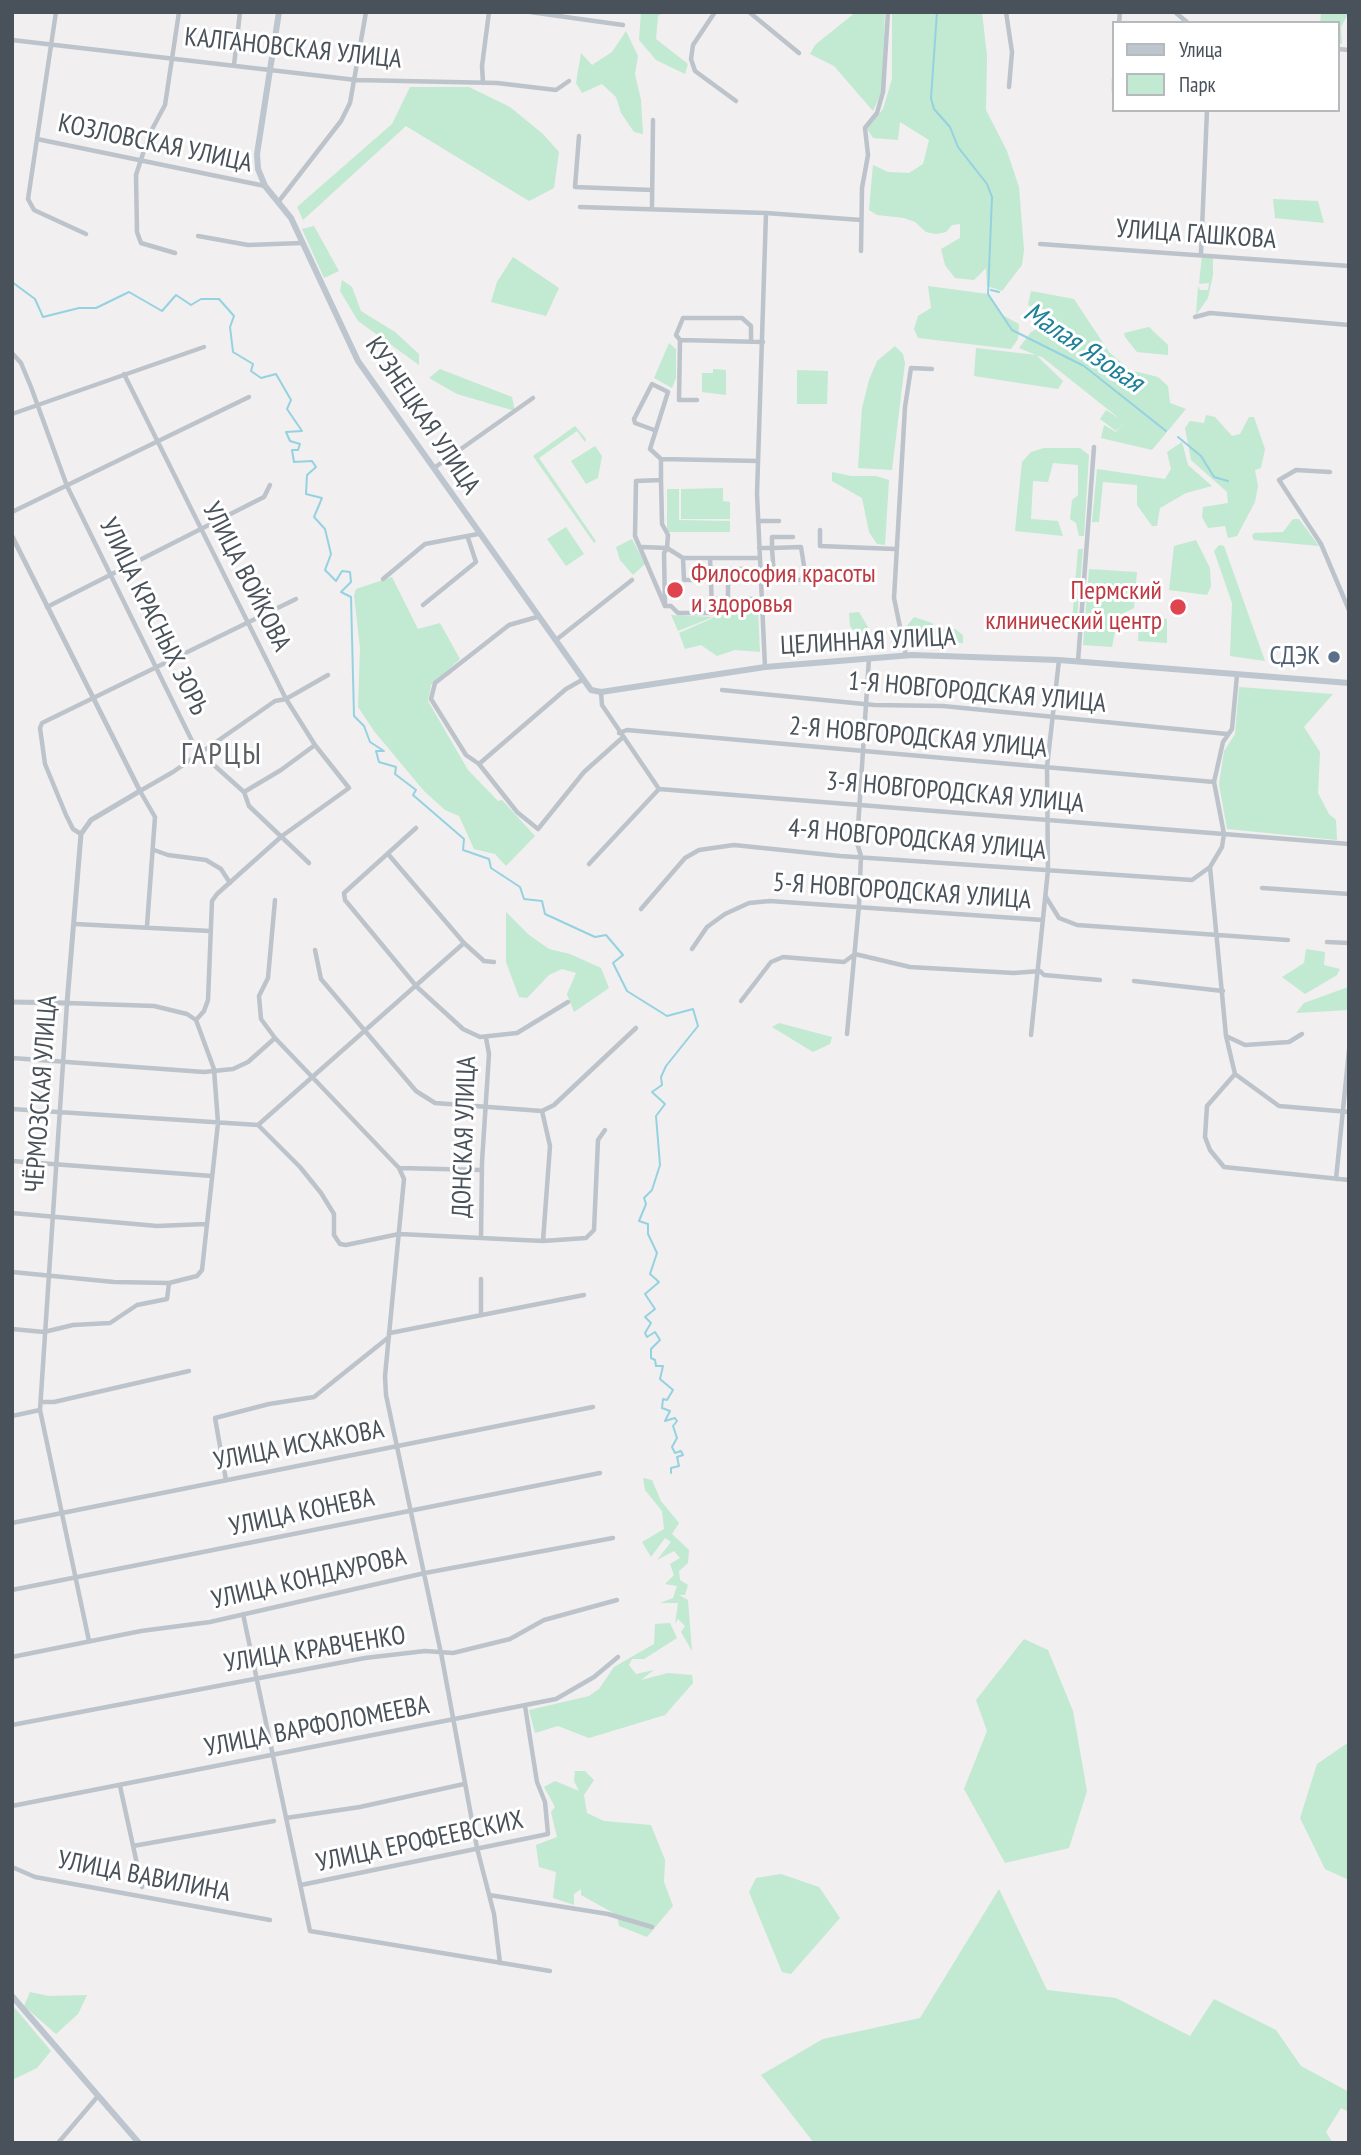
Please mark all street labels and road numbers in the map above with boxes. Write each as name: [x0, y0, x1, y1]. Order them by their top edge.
street label: КАЛГАНОВСКАЯ УЛИЦА: [183, 22, 403, 76]
street label: КОЗЛОВСКАЯ УЛИЦА: [55, 108, 255, 180]
street label: УЛИЦА ГАШКОВА: [1115, 214, 1277, 256]
street label: КУЗНЕЦКАЯ УЛИЦА: [358, 332, 486, 500]
street label: УЛИЦА ВОЙКОВА: [195, 497, 297, 657]
street label: УЛИЦА КРАСНЫХ ЗОРЬ: [92, 513, 214, 721]
street label: ЦЕЛИННАЯ УЛИЦА: [780, 622, 956, 662]
street label: 1-Я НОВГОРОДСКАЯ УЛИЦА: [847, 666, 1107, 720]
street label: 2-Я НОВГОРОДСКАЯ УЛИЦА: [788, 711, 1048, 765]
street label: 3-Я НОВГОРОДСКАЯ УЛИЦА: [825, 766, 1085, 820]
street label: 4-Я НОВГОРОДСКАЯ УЛИЦА: [787, 813, 1047, 867]
street label: 5-Я НОВГОРОДСКАЯ УЛИЦА: [772, 867, 1032, 917]
street label: ЧЁРМОЗСКАЯ УЛИЦА: [20, 994, 64, 1194]
street label: ДОНСКАЯ УЛИЦА: [447, 1056, 483, 1218]
street label: УЛИЦА ИСХАКОВА: [211, 1414, 387, 1478]
street label: УЛИЦА КОНЕВА: [227, 1482, 377, 1544]
street label: УЛИЦА КОНДАУРОВА: [209, 1541, 409, 1617]
street label: УЛИЦА КРАВЧЕНКО: [222, 1620, 408, 1680]
street label: УЛИЦА ВАРФОЛОМЕЕВА: [202, 1690, 432, 1764]
street label: УЛИЦА ЕРОФЕЕВСКИХ: [314, 1805, 526, 1879]
street label: УЛИЦА ВАВИЛИНА: [55, 1845, 233, 1909]

